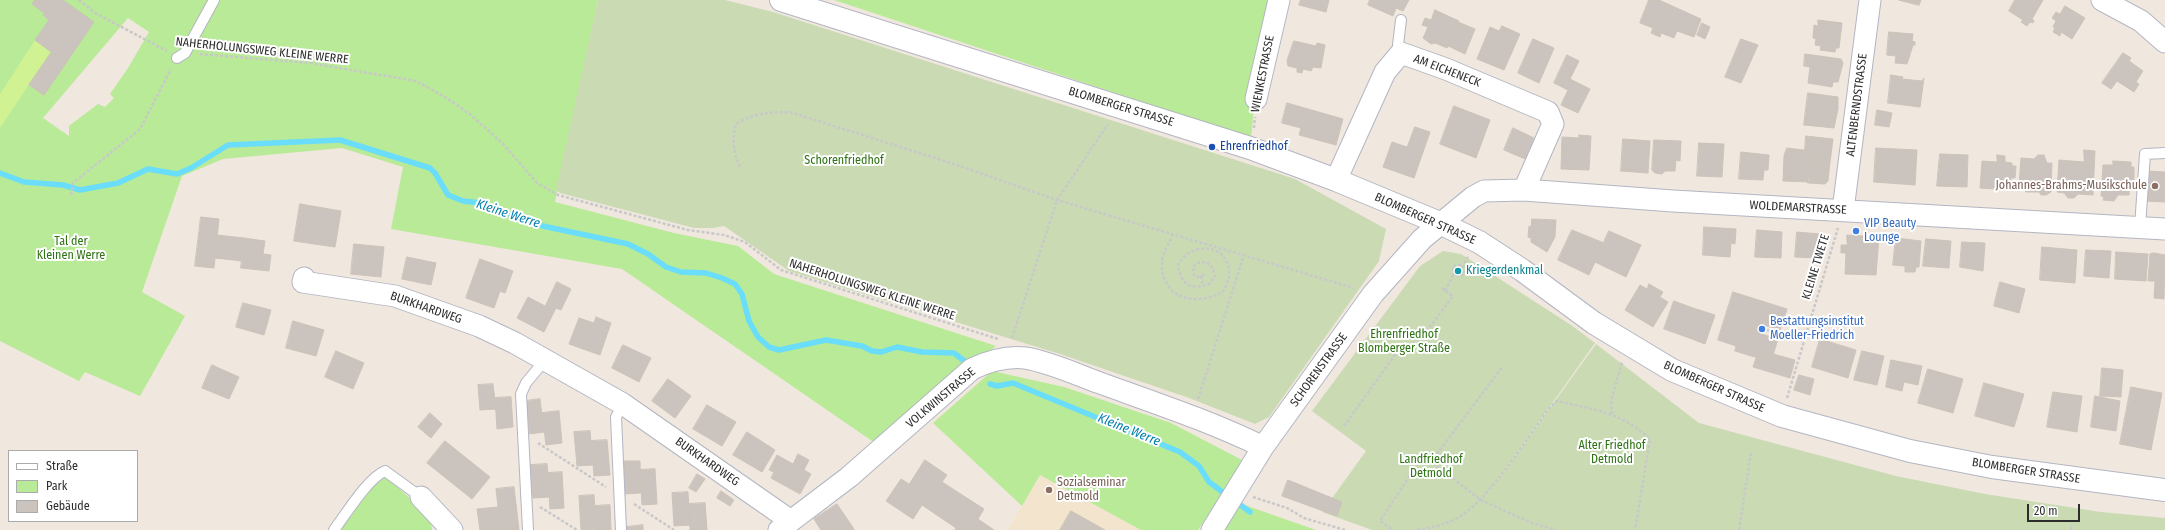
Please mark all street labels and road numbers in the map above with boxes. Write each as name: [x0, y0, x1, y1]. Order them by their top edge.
street label: WIENKESTRASSE: [1248, 34, 1278, 114]
street label: NAHERHOLUNGSWEG KLEINE WERRE: [175, 35, 349, 67]
street label: AM EICHENECK: [1411, 52, 1483, 90]
street label: ALTENBERNDSTRASSE: [1844, 53, 1870, 157]
street label: BLOMBERGER STRASSE: [1067, 84, 1175, 130]
street label: BLOMBERGER STRASSE: [1372, 190, 1478, 248]
street label: WOLDEMARSTRASSE: [1749, 198, 1847, 218]
street label: KLEINE TWETE: [1799, 233, 1833, 301]
street label: NAHERHOLUNGSWEG KLEINE WERRE: [787, 256, 957, 324]
street label: BURKHARDWEG: [388, 289, 464, 327]
street label: SCHORENSTRASSE: [1287, 330, 1351, 410]
street label: BLOMBERGER STRASSE: [1661, 358, 1767, 416]
street label: VOLKWINSTRASSE: [903, 365, 979, 431]
street label: BURKHARDWEG: [672, 435, 742, 489]
street label: BLOMBERGER STRASSE: [1971, 455, 2081, 487]

